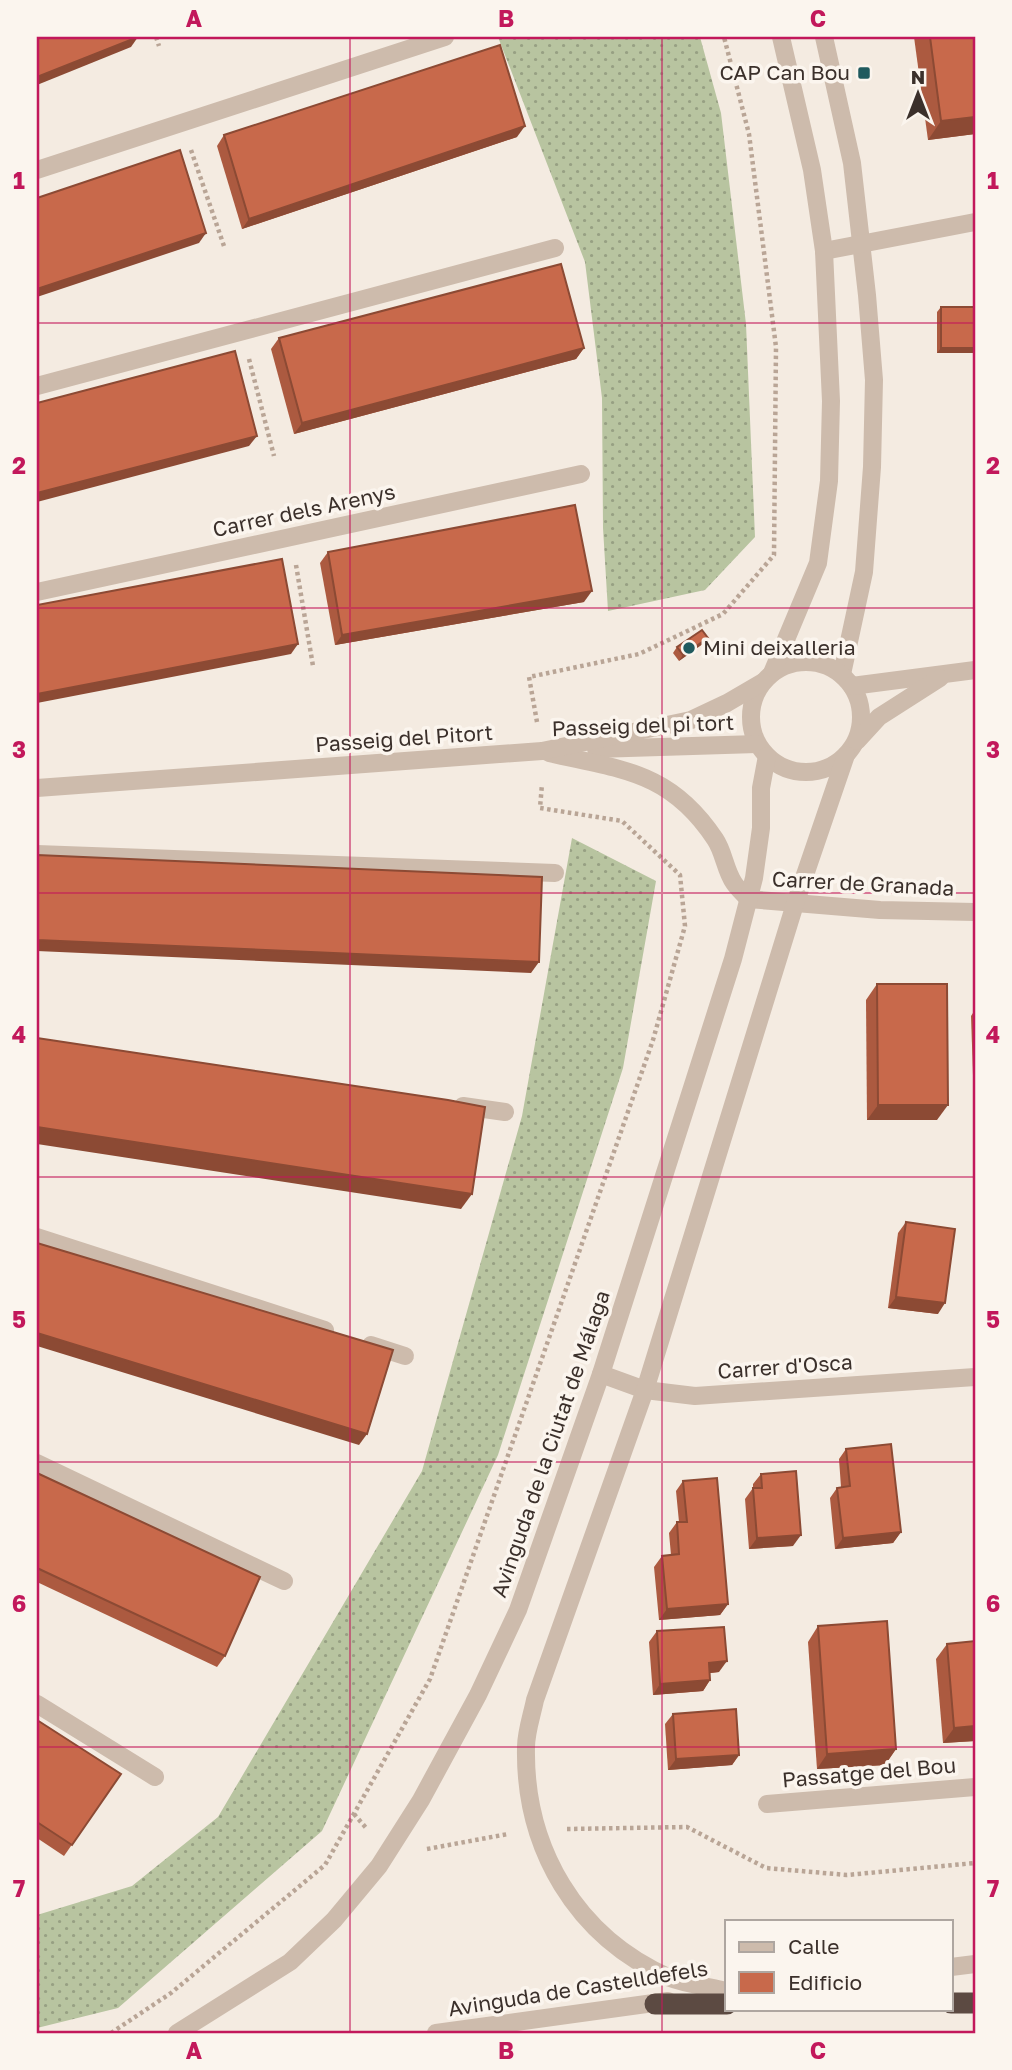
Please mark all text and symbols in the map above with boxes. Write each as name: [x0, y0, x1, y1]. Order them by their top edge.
text: A: [186, 4, 203, 32]
text: B: [498, 4, 514, 32]
text: C: [810, 4, 826, 32]
place label: CAP Can Bou: [719, 59, 850, 85]
north arrow: [883, 60, 953, 130]
marker: CAP Can Bou: [856, 65, 872, 81]
text: N: [911, 65, 925, 88]
text: 1: [13, 166, 25, 194]
text: 1: [987, 166, 999, 194]
text: 2: [12, 451, 26, 479]
text: 2: [986, 451, 1000, 479]
street label: Carrer dels Arenys: [210, 478, 397, 542]
place label: Mini deixalleria: [703, 634, 856, 660]
marker: Mini deixalleria: [681, 640, 697, 656]
street label: Passeig del pi tort: [551, 709, 735, 741]
street label: Passeig del Pitort: [314, 719, 494, 757]
text: 3: [12, 735, 26, 763]
text: 3: [986, 735, 1000, 763]
street label: Carrer de Granada: [771, 865, 955, 901]
text: 4: [12, 1020, 26, 1048]
text: 4: [986, 1020, 1000, 1048]
street label: Avinguda de la Ciutat de Málaga: [485, 1287, 615, 1601]
text: 5: [12, 1305, 26, 1333]
text: 5: [986, 1305, 1000, 1333]
street label: Carrer d'Osca: [716, 1348, 853, 1384]
text: 6: [12, 1589, 26, 1617]
text: 6: [986, 1589, 1000, 1617]
street label: Passatge del Bou: [781, 1751, 957, 1793]
text: 7: [13, 1874, 25, 1902]
text: 7: [987, 1874, 999, 1902]
legend: [725, 1920, 953, 2010]
text: Calle: [788, 1933, 840, 1959]
street label: Avinguda de Castelldefels: [446, 1955, 710, 2021]
text: Edificio: [788, 1969, 862, 1995]
text: A: [186, 2036, 203, 2064]
text: B: [498, 2036, 514, 2064]
text: C: [810, 2036, 826, 2064]

